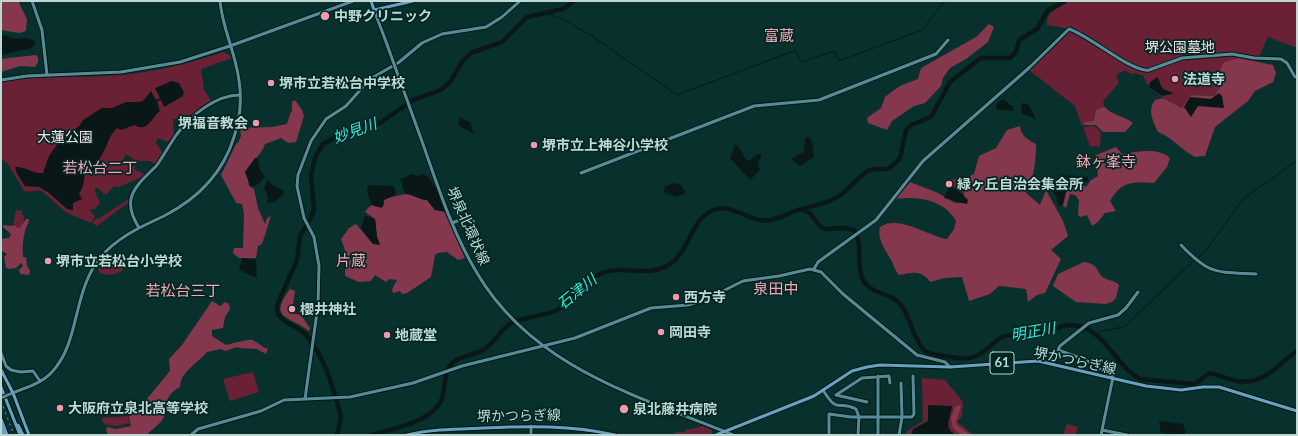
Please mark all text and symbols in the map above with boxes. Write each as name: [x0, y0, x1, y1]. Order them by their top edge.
place label: 中野クリニック: [334, 8, 432, 24]
marker: 中野クリニック: [319, 10, 331, 22]
district label: 富蔵: [764, 27, 794, 45]
park label: 堺公園墓地: [1145, 39, 1215, 55]
place label: 法道寺: [1183, 71, 1225, 87]
marker: 法道寺: [1170, 74, 1180, 84]
place label: 堺市立若松台中学校: [279, 75, 405, 91]
marker: 堺市立若松台中学校: [266, 78, 276, 88]
place label: 堺福音教会: [178, 115, 248, 131]
water label: 妙見川: [331, 115, 379, 147]
marker: 堺福音教会: [251, 118, 261, 128]
park label: 大蓮公園: [37, 129, 93, 145]
place label: 堺市立上神谷小学校: [542, 137, 668, 153]
marker: 堺市立上神谷小学校: [529, 140, 539, 150]
district label: 鉢ヶ峯寺: [1076, 153, 1136, 171]
district label: 若松台二丁: [63, 159, 137, 177]
place label: 緑ヶ丘自治会集会所: [957, 176, 1083, 192]
marker: 緑ヶ丘自治会集会所: [944, 179, 954, 189]
street label: 堺泉北環状線: [443, 184, 493, 268]
district label: 片蔵: [336, 252, 366, 270]
place label: 堺市立若松台小学校: [56, 253, 182, 269]
marker: 堺市立若松台小学校: [43, 256, 53, 266]
water label: 石津川: [554, 271, 600, 313]
district label: 泉田中: [754, 280, 798, 298]
district label: 若松台三丁: [146, 282, 220, 300]
place label: 西方寺: [684, 289, 726, 305]
marker: 西方寺: [671, 292, 681, 302]
place label: 櫻井神社: [300, 301, 356, 317]
marker: 櫻井神社: [287, 304, 297, 314]
water label: 明正川: [1009, 319, 1057, 345]
place label: 岡田寺: [669, 324, 711, 340]
place label: 地蔵堂: [395, 327, 437, 343]
marker: 岡田寺: [656, 327, 666, 337]
marker: 地蔵堂: [382, 330, 392, 340]
street label: 堺かつらぎ線: [1032, 344, 1118, 378]
road number: 61: [990, 352, 1014, 374]
place label: 大阪府立泉北高等学校: [68, 400, 208, 416]
place label: 泉北藤井病院: [633, 401, 717, 417]
marker: 大阪府立泉北高等学校: [55, 403, 65, 413]
marker: 泉北藤井病院: [618, 403, 630, 415]
street label: 堺かつらぎ線: [477, 407, 561, 425]

